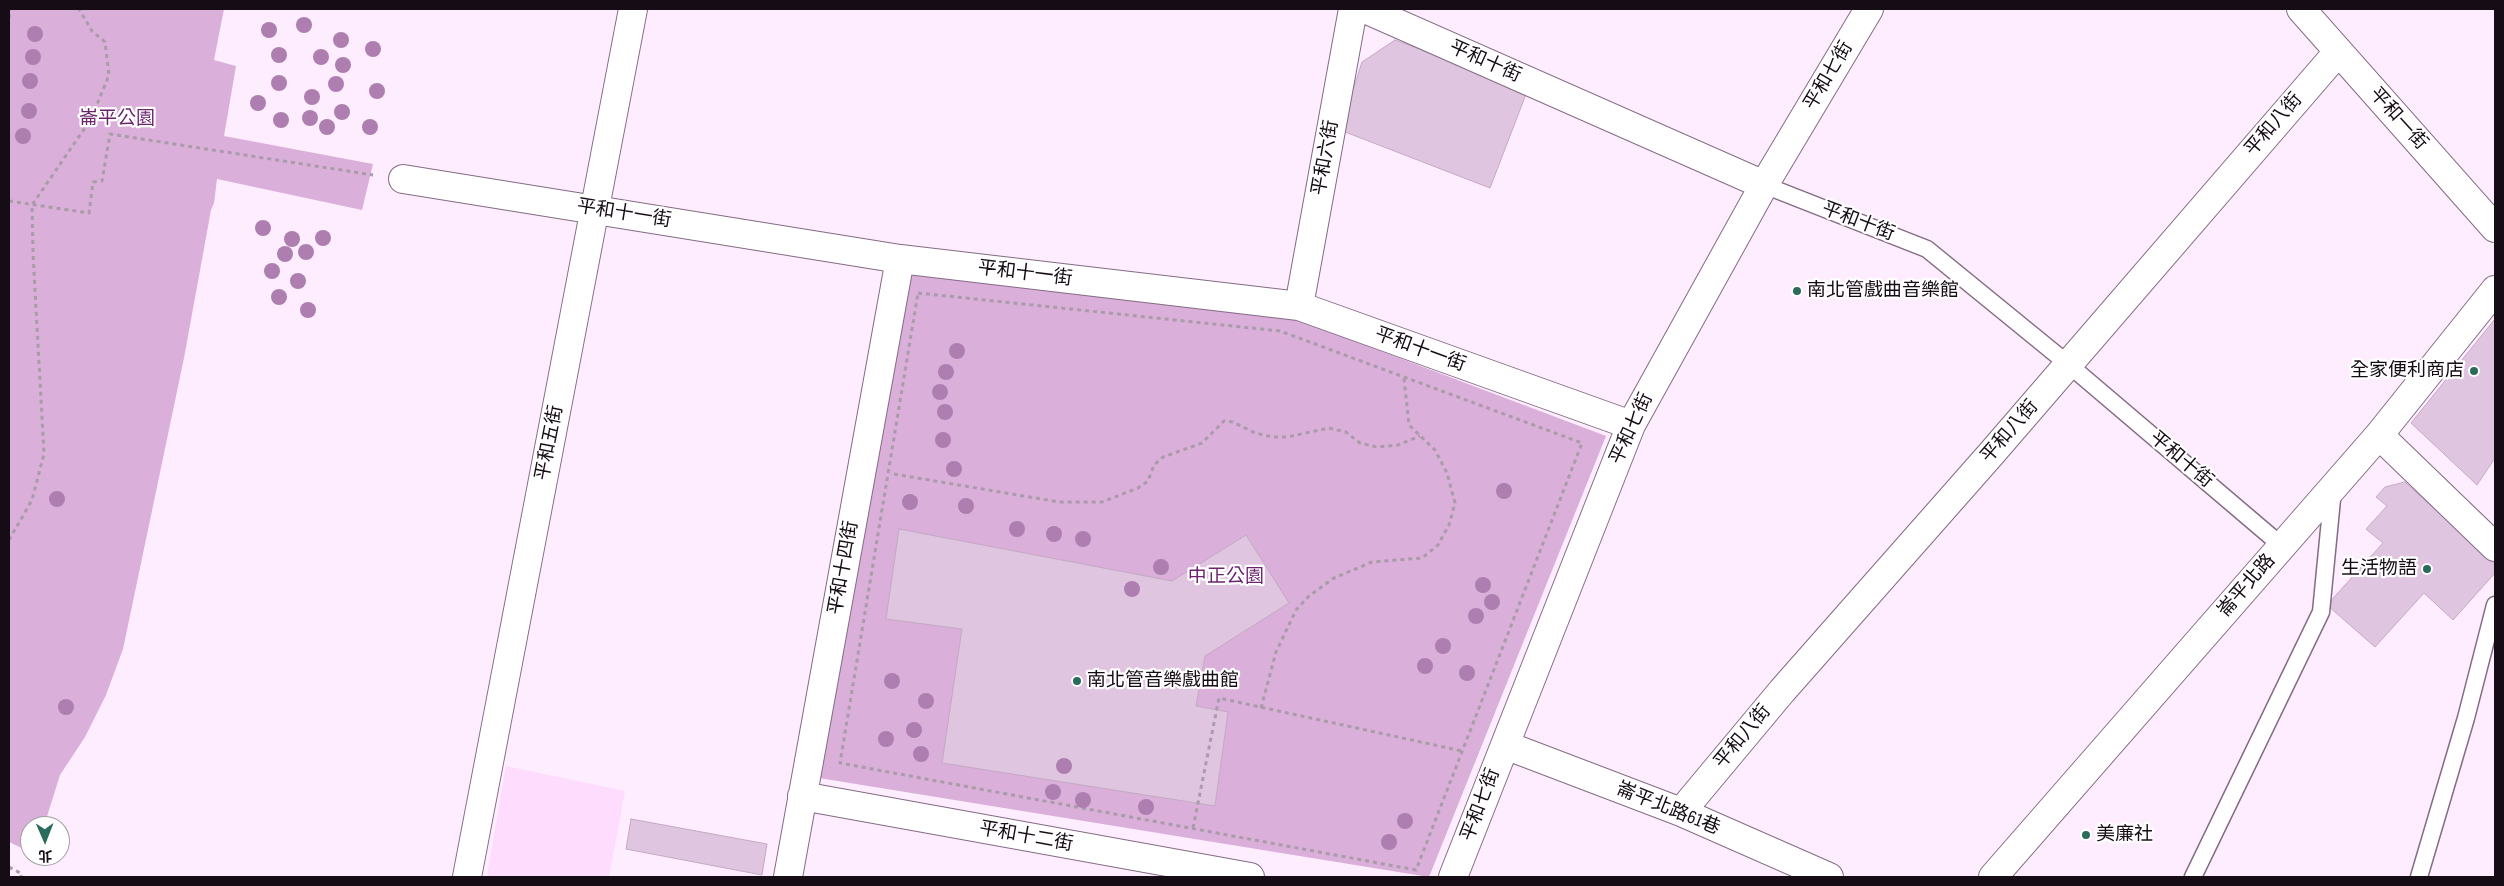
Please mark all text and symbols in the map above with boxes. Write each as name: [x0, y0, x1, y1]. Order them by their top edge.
street label: 平和十街: [1446, 36, 1524, 88]
street label: 平和七街: [1800, 38, 1858, 114]
street label: 平和一街: [2364, 83, 2432, 155]
street label: 平和八街: [2240, 89, 2308, 161]
park label: 崙平公園: [79, 108, 155, 130]
street label: 平和六街: [1308, 119, 1344, 197]
street label: 平和十一街: [575, 195, 673, 233]
street label: 平和十街: [1818, 198, 1898, 246]
street label: 平和十一街: [976, 257, 1074, 291]
place label: 南北管戲曲音樂館: [1807, 280, 1959, 302]
marker: 南北管戲曲音樂館: [1791, 285, 1803, 297]
street label: 平和十一街: [1371, 323, 1469, 377]
place label: 全家便利商店: [2350, 360, 2464, 382]
marker: 全家便利商店: [2468, 365, 2480, 377]
street label: 平和七街: [1606, 390, 1658, 468]
street label: 平和八街: [1976, 396, 2044, 468]
street label: 平和五街: [532, 404, 568, 482]
street label: 平和十街: [2145, 427, 2217, 493]
street label: 平和十四街: [825, 519, 863, 617]
street label: 崙平北路: [2213, 550, 2281, 622]
place label: 生活物語: [2341, 558, 2417, 580]
marker: 生活物語: [2421, 563, 2433, 575]
park label: 中正公園: [1188, 566, 1264, 588]
place label: 南北管音樂戲曲館: [1087, 670, 1239, 692]
marker: 南北管音樂戲曲館: [1071, 675, 1083, 687]
street label: 平和八街: [1710, 701, 1776, 773]
street label: 平和七街: [1457, 765, 1505, 845]
street label: 崙平北路61巷: [1613, 778, 1723, 840]
north arrow: [20, 816, 70, 866]
street label: 平和十二街: [977, 818, 1075, 856]
place label: 美廉社: [2096, 824, 2153, 846]
marker: 美廉社: [2080, 829, 2092, 841]
text: 北: [38, 847, 52, 864]

